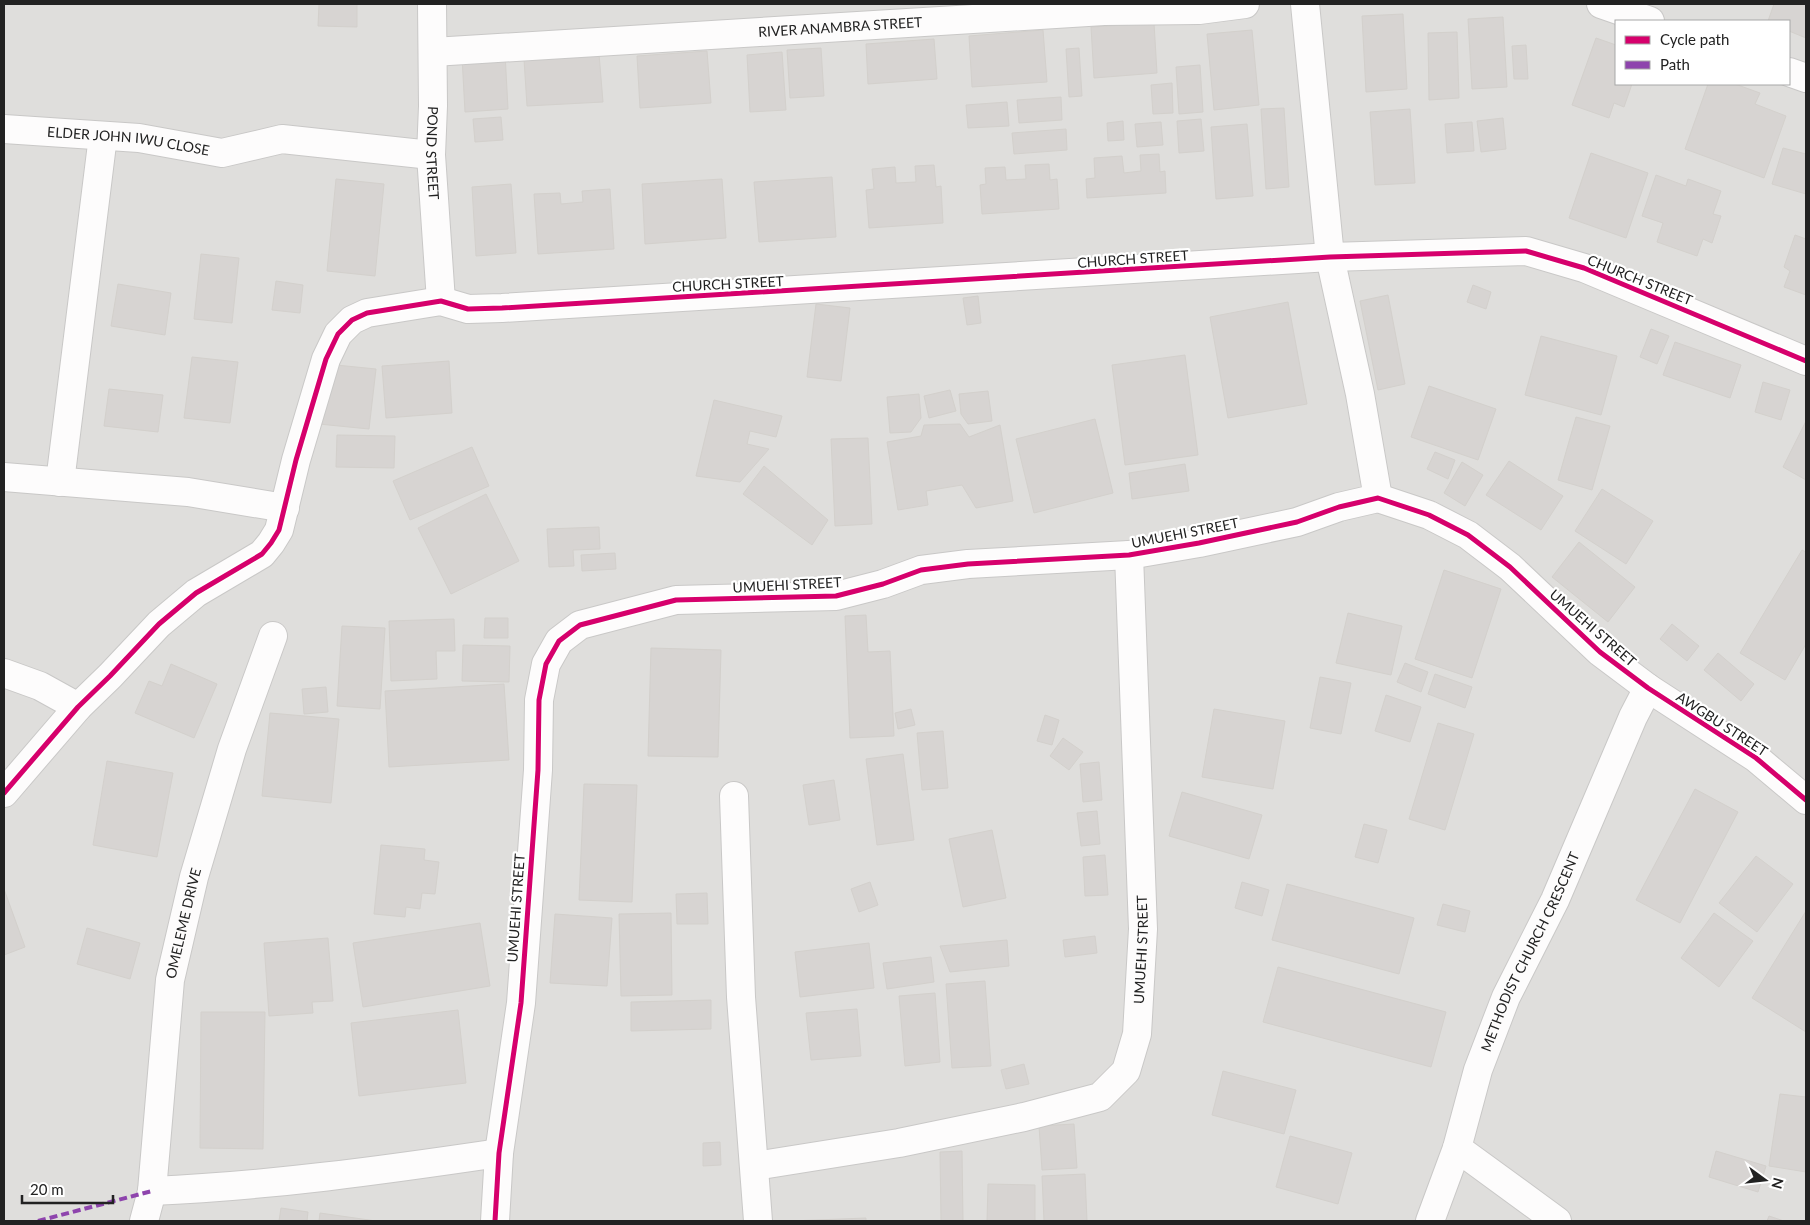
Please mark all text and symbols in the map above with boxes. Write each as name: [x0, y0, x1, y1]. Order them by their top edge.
street label: RIVER ANAMBRA STREET: [758, 13, 924, 40]
legend: [1615, 20, 1790, 85]
text: Cycle path: [1660, 30, 1729, 48]
text: Path: [1660, 55, 1690, 73]
street label: POND STREET: [423, 106, 443, 201]
street label: ELDER JOHN IWU CLOSE: [47, 123, 211, 159]
street label: CHURCH STREET: [1077, 246, 1190, 271]
street label: CHURCH STREET: [1585, 251, 1696, 309]
street label: CHURCH STREET: [672, 272, 785, 295]
street label: UMUEHI STREET: [1130, 514, 1241, 551]
street label: UMUEHI STREET: [732, 573, 843, 596]
street label: UMUEHI STREET: [1547, 585, 1641, 670]
street label: AWGBU STREET: [1673, 688, 1772, 760]
street label: METHODIST CHURCH CRESCENT: [1477, 848, 1583, 1054]
street label: UMUEHI STREET: [503, 852, 528, 963]
street label: OMELEME DRIVE: [162, 866, 204, 980]
street label: UMUEHI STREET: [1130, 894, 1151, 1005]
north arrow: [1740, 1155, 1790, 1205]
scale bar: [22, 1172, 114, 1204]
text: N: [1768, 1176, 1788, 1191]
text: 20 m: [30, 1180, 64, 1198]

